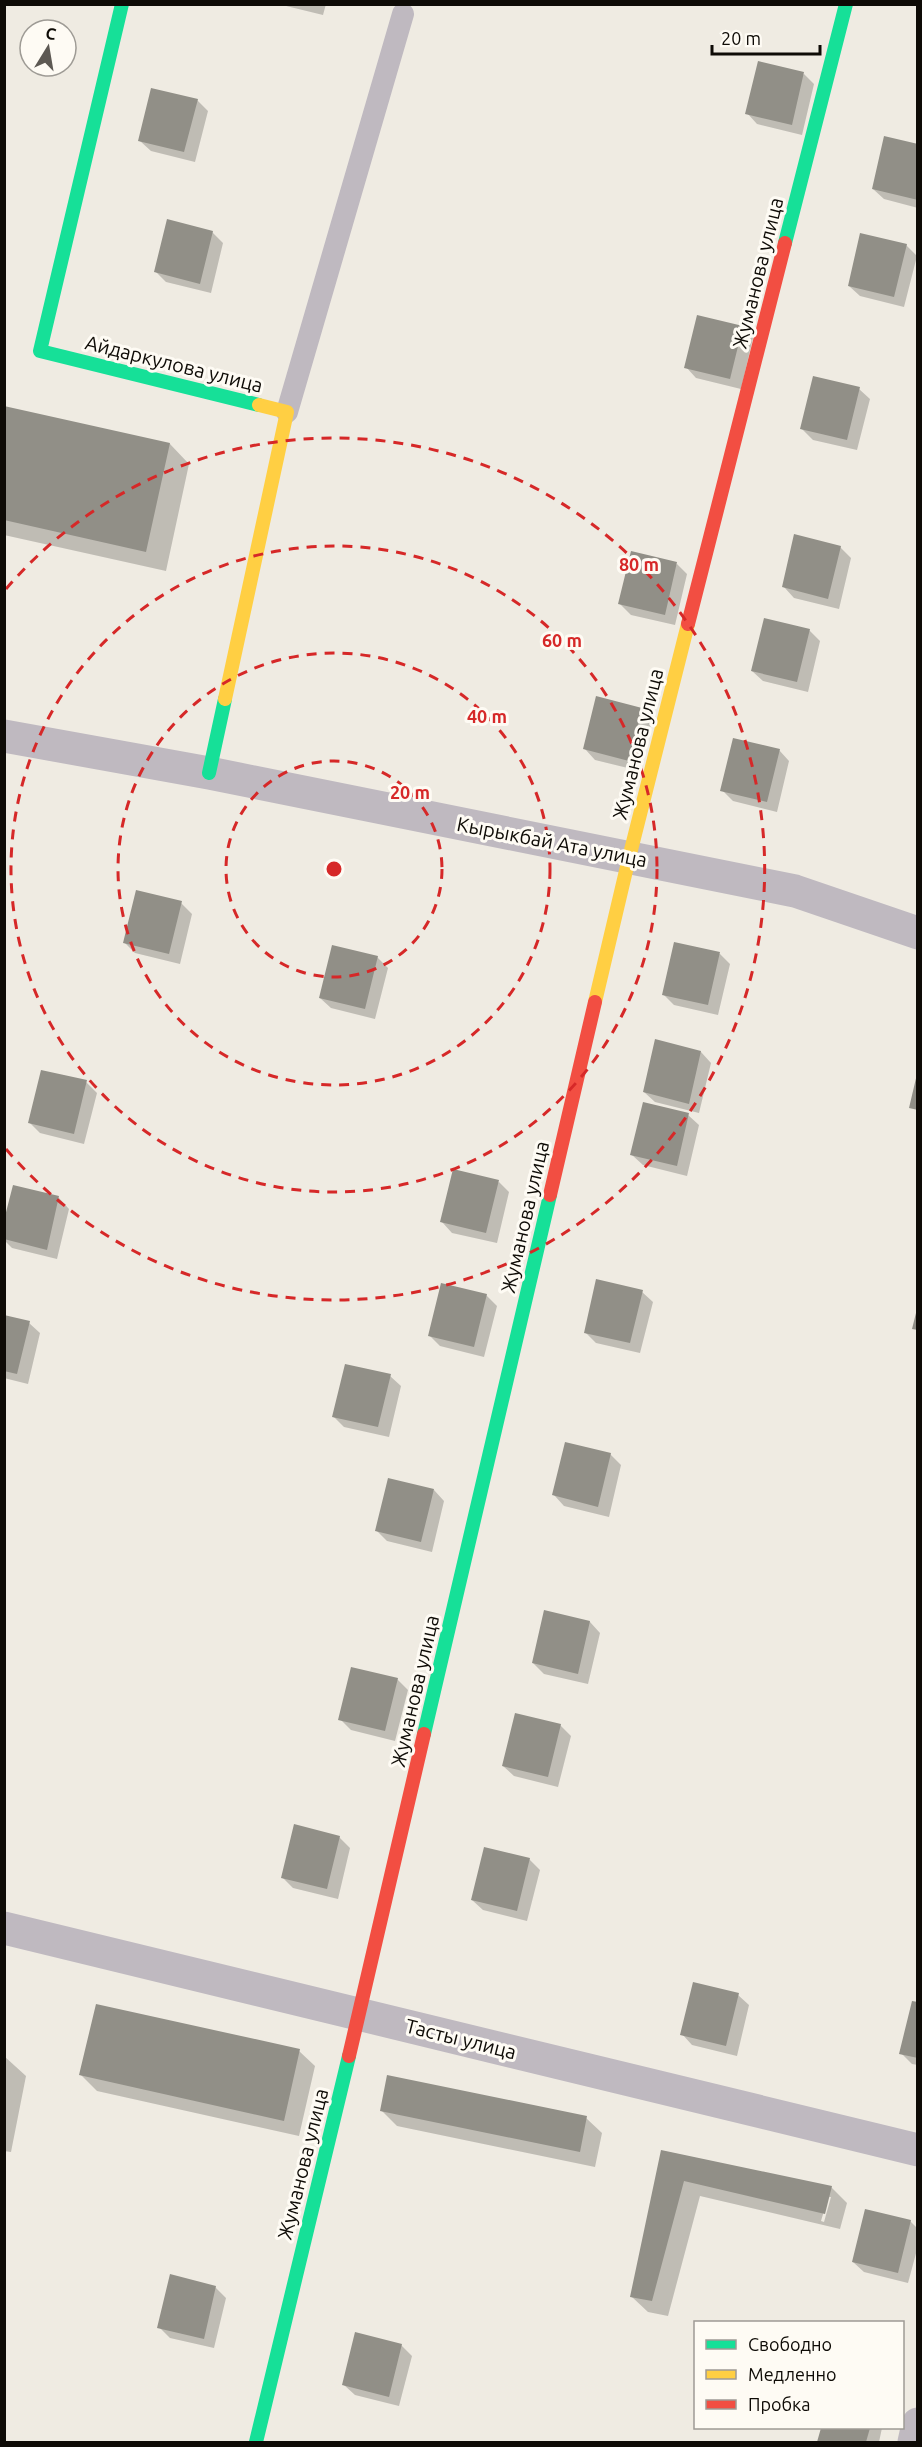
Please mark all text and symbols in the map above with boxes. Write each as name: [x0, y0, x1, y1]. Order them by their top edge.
north arrow: [18, 18, 78, 78]
scale bar: [712, 18, 820, 56]
text: С: [44, 23, 58, 43]
text: 20 m: [721, 28, 761, 48]
street label: Жуманова улица: [728, 195, 787, 351]
street label: Айдаркулова улица: [83, 330, 265, 397]
text: 80 m: [619, 554, 659, 574]
text: 60 m: [542, 630, 582, 650]
street label: Жуманова улица: [608, 666, 667, 822]
text: 40 m: [467, 706, 507, 726]
text: 20 m: [390, 782, 430, 802]
street label: Кырыкбай Ата улица: [455, 812, 649, 871]
centre of rings: [324, 859, 344, 879]
street label: Жуманова улица: [496, 1139, 553, 1295]
street label: Жуманова улица: [386, 1613, 443, 1769]
street label: Тасты улица: [403, 2014, 519, 2063]
street label: Жуманова улица: [273, 2086, 332, 2242]
legend: [694, 2321, 904, 2429]
text: Свободно: [748, 2334, 832, 2354]
text: Медленно: [748, 2364, 837, 2384]
text: Пробка: [748, 2394, 811, 2414]

